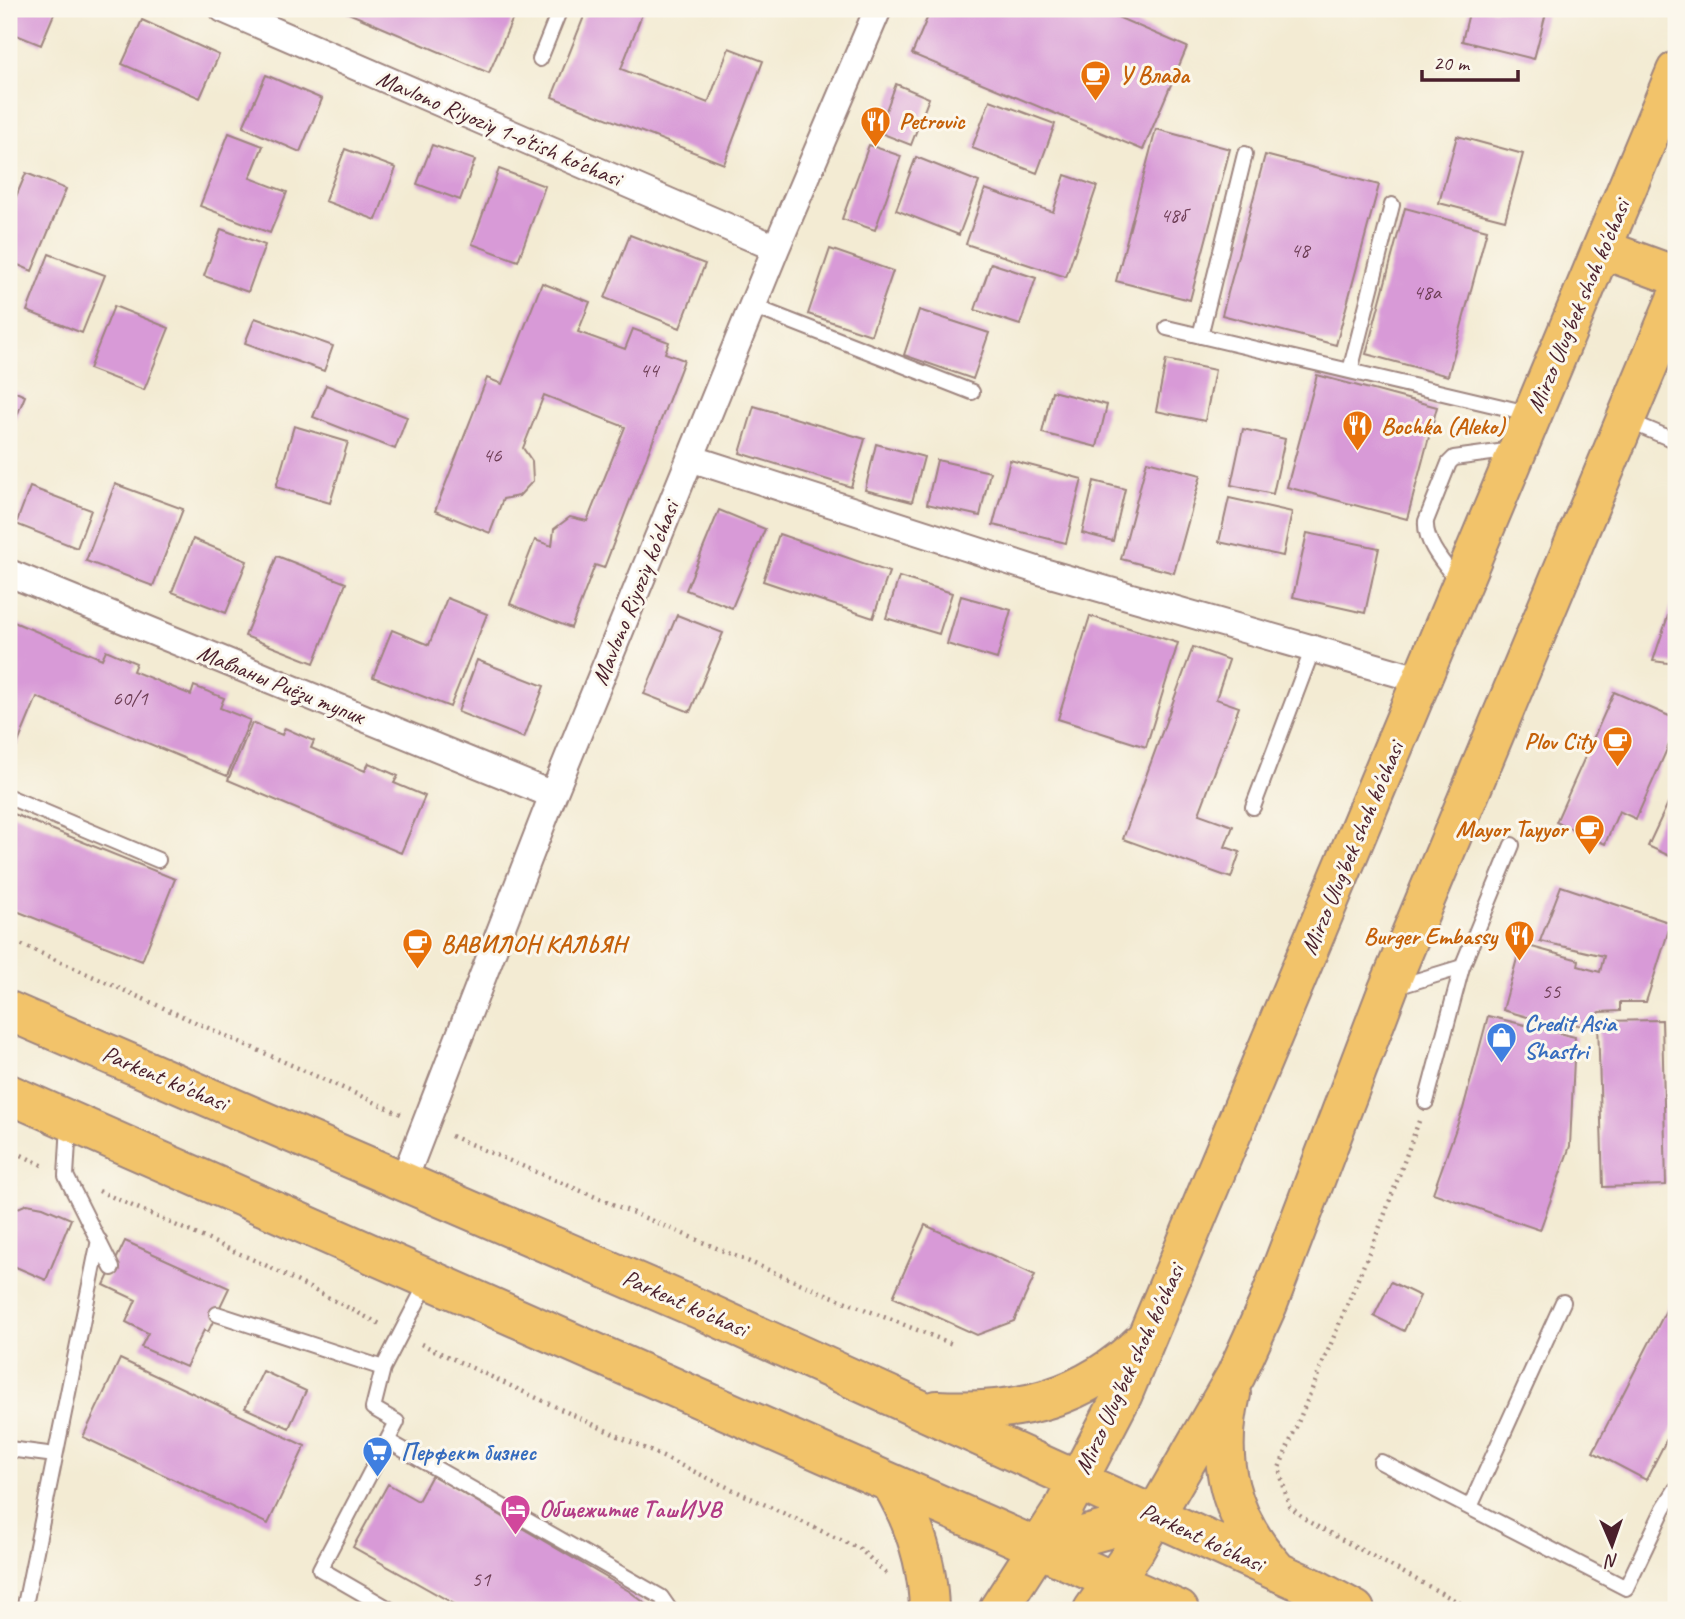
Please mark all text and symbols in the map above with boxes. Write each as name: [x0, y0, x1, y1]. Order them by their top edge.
scale bar: [1422, 38, 1519, 82]
text: 20 m: [1433, 50, 1471, 76]
cafe icon: У Влада: [1079, 58, 1113, 102]
place label: У Влада: [1119, 60, 1191, 90]
street label: Mavlono Riyoziy 1-o'tish ko'chasi: [372, 63, 628, 194]
restaurant icon: Petrovic: [859, 104, 893, 148]
place label: Petrovic: [899, 106, 966, 136]
street label: Mirzo Ulug'bek shoh ko'chasi: [1520, 193, 1637, 417]
house number: 48б: [1160, 202, 1191, 228]
house number: 48: [1291, 237, 1312, 263]
house number: 48а: [1413, 279, 1443, 305]
house number: 44: [640, 357, 661, 383]
restaurant icon: Bochka (Aleko): [1341, 409, 1375, 453]
place label: Bochka (Aleko): [1381, 411, 1507, 441]
house number: 46: [483, 442, 502, 468]
street label: Mavlono Riyoziy ko'chasi: [584, 494, 687, 689]
street label: Мавланы Риёзи тупик: [193, 637, 371, 733]
house number: 60/1: [112, 685, 149, 711]
cafe icon: Plov City: [1601, 724, 1635, 768]
place label: Plov City: [1524, 726, 1598, 756]
street label: Mirzo Ulug'bek shoh ko'chasi: [1294, 735, 1411, 959]
cafe icon: Mayor Tayyor: [1573, 812, 1607, 856]
place label: Mayor Tayyor: [1456, 814, 1569, 844]
restaurant icon: Burger Embassy: [1503, 919, 1537, 963]
place label: Burger Embassy: [1364, 921, 1499, 951]
cafe icon: ВАВИЛОН КАЛЬЯН: [401, 927, 435, 971]
place label: ВАВИЛОН КАЛЬЯН: [441, 929, 631, 959]
house number: 55: [1542, 978, 1562, 1004]
place label: Credit Asia Shastri: [1524, 1008, 1618, 1066]
shop icon: Credit Asia Shastri: [1484, 1020, 1518, 1064]
street label: Parkent ko'chasi: [98, 1038, 234, 1119]
street label: Mirzo Ulug'bek shoh ko'chasi: [1067, 1257, 1192, 1479]
street label: Parkent ko'chasi: [618, 1262, 754, 1345]
supermarket icon: Перфект бизнес: [361, 1435, 395, 1479]
place label: Перфект бизнес: [401, 1437, 538, 1467]
hotel icon: Общежитие ТашИУВ: [499, 1492, 533, 1536]
place label: Общежитие ТашИУВ: [539, 1494, 723, 1524]
street label: Parkent ko'chasi: [1135, 1495, 1271, 1580]
north arrow: [1576, 1510, 1646, 1580]
text: N: [1603, 1549, 1619, 1573]
house number: 51: [472, 1566, 492, 1592]

